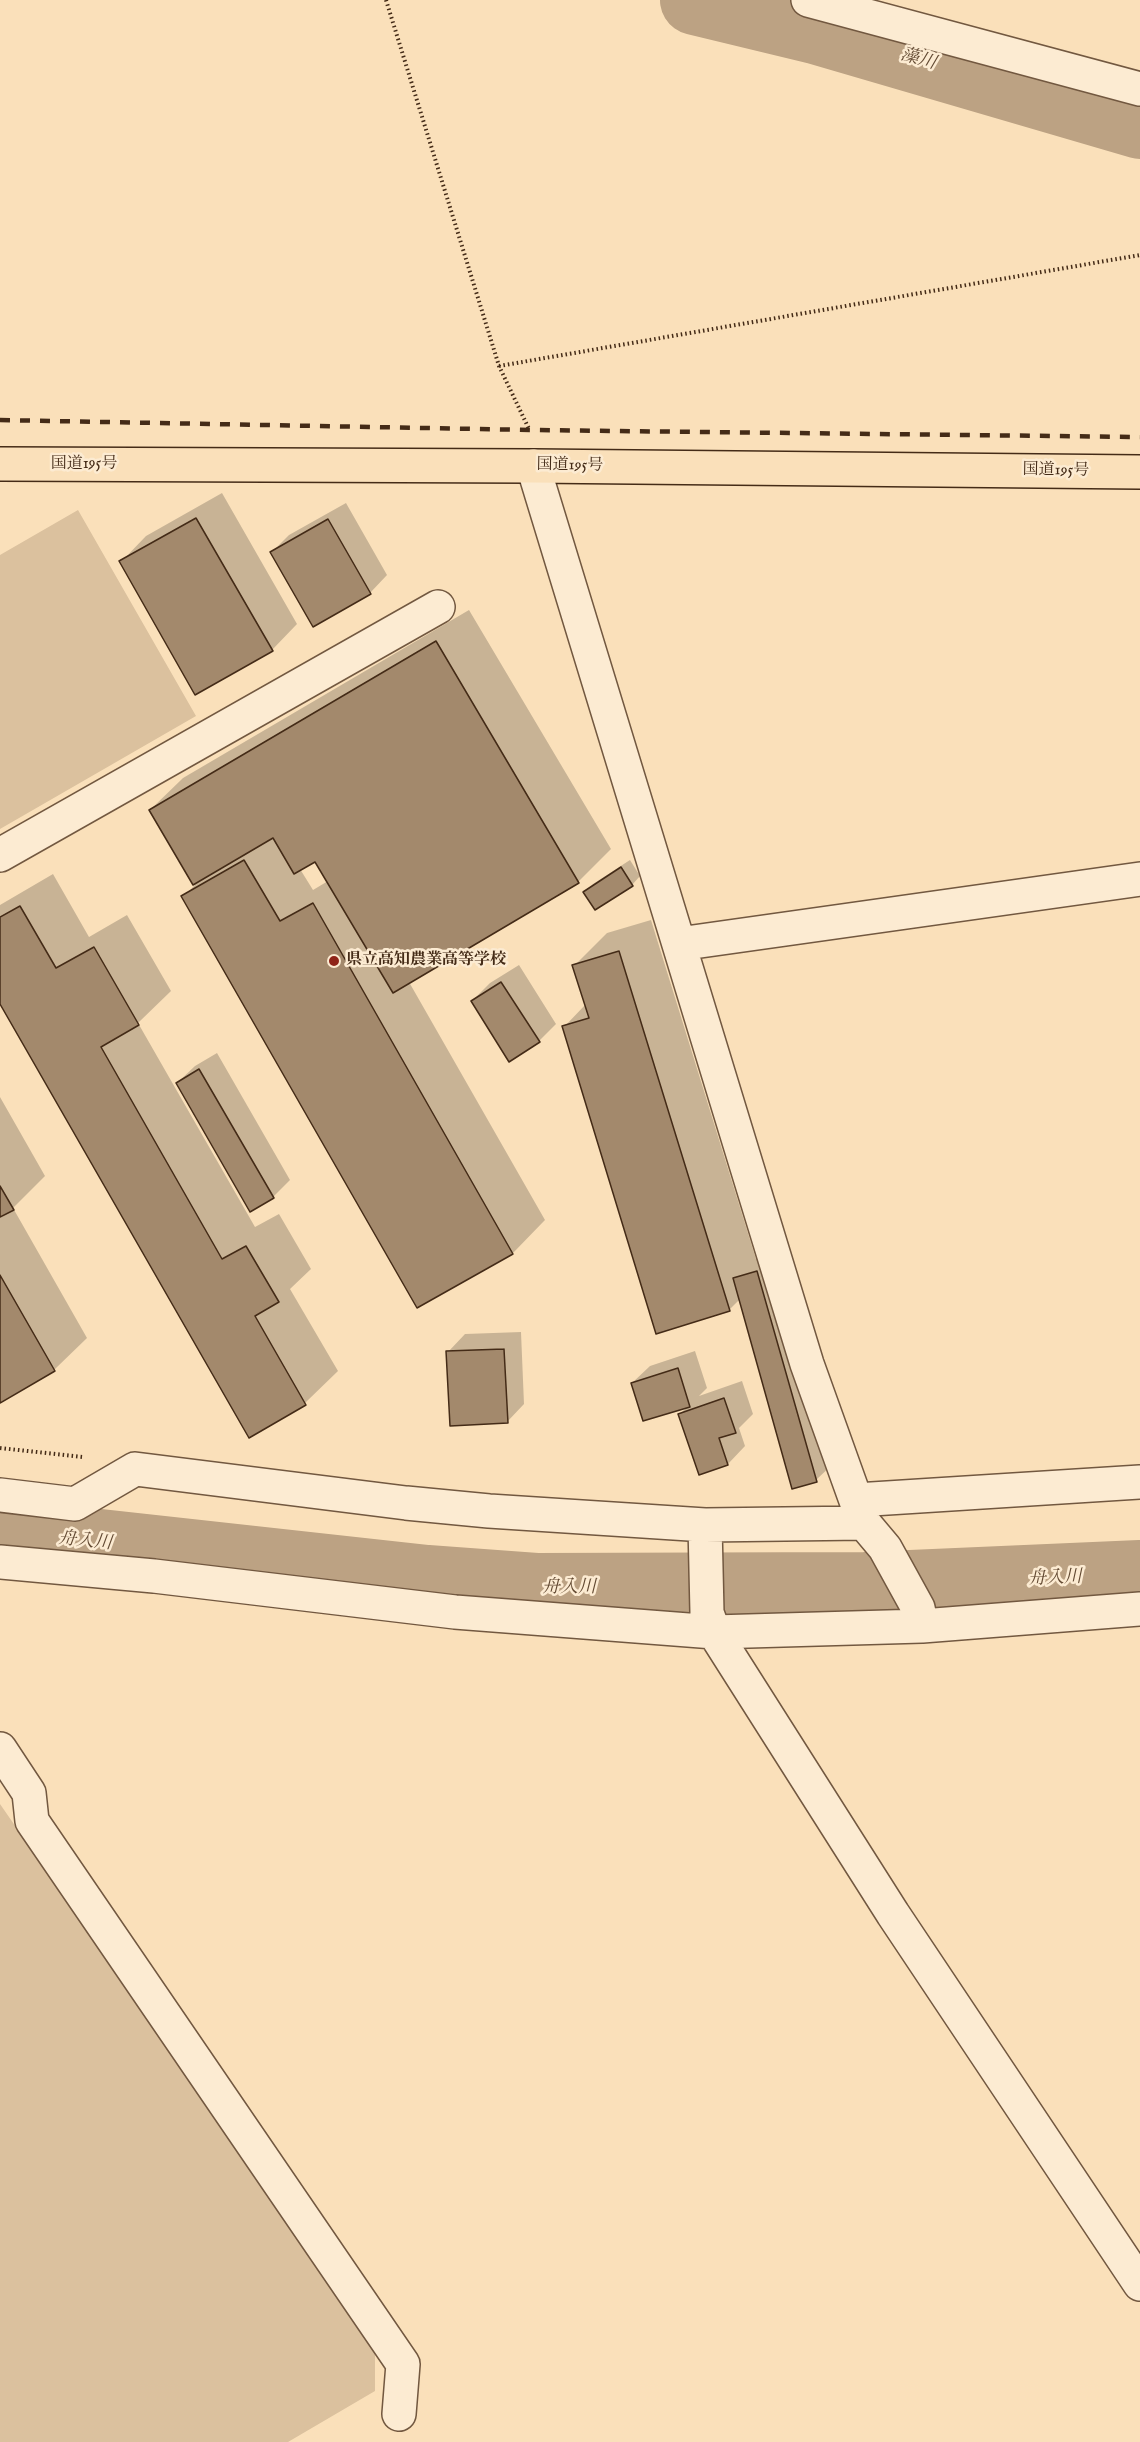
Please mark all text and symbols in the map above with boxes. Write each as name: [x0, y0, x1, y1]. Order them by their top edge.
water label: 藻川: [898, 45, 938, 75]
street label: 国道195号: [51, 455, 117, 475]
street label: 国道195号: [536, 456, 604, 476]
street label: 国道195号: [1022, 461, 1090, 481]
place label: 県立高知農業高等学校: [346, 951, 506, 971]
marker: 県立高知農業高等学校: [327, 954, 341, 968]
water label: 舟入川: [57, 1528, 113, 1556]
water label: 舟入川: [1028, 1567, 1082, 1591]
water label: 舟入川: [542, 1577, 596, 1599]

